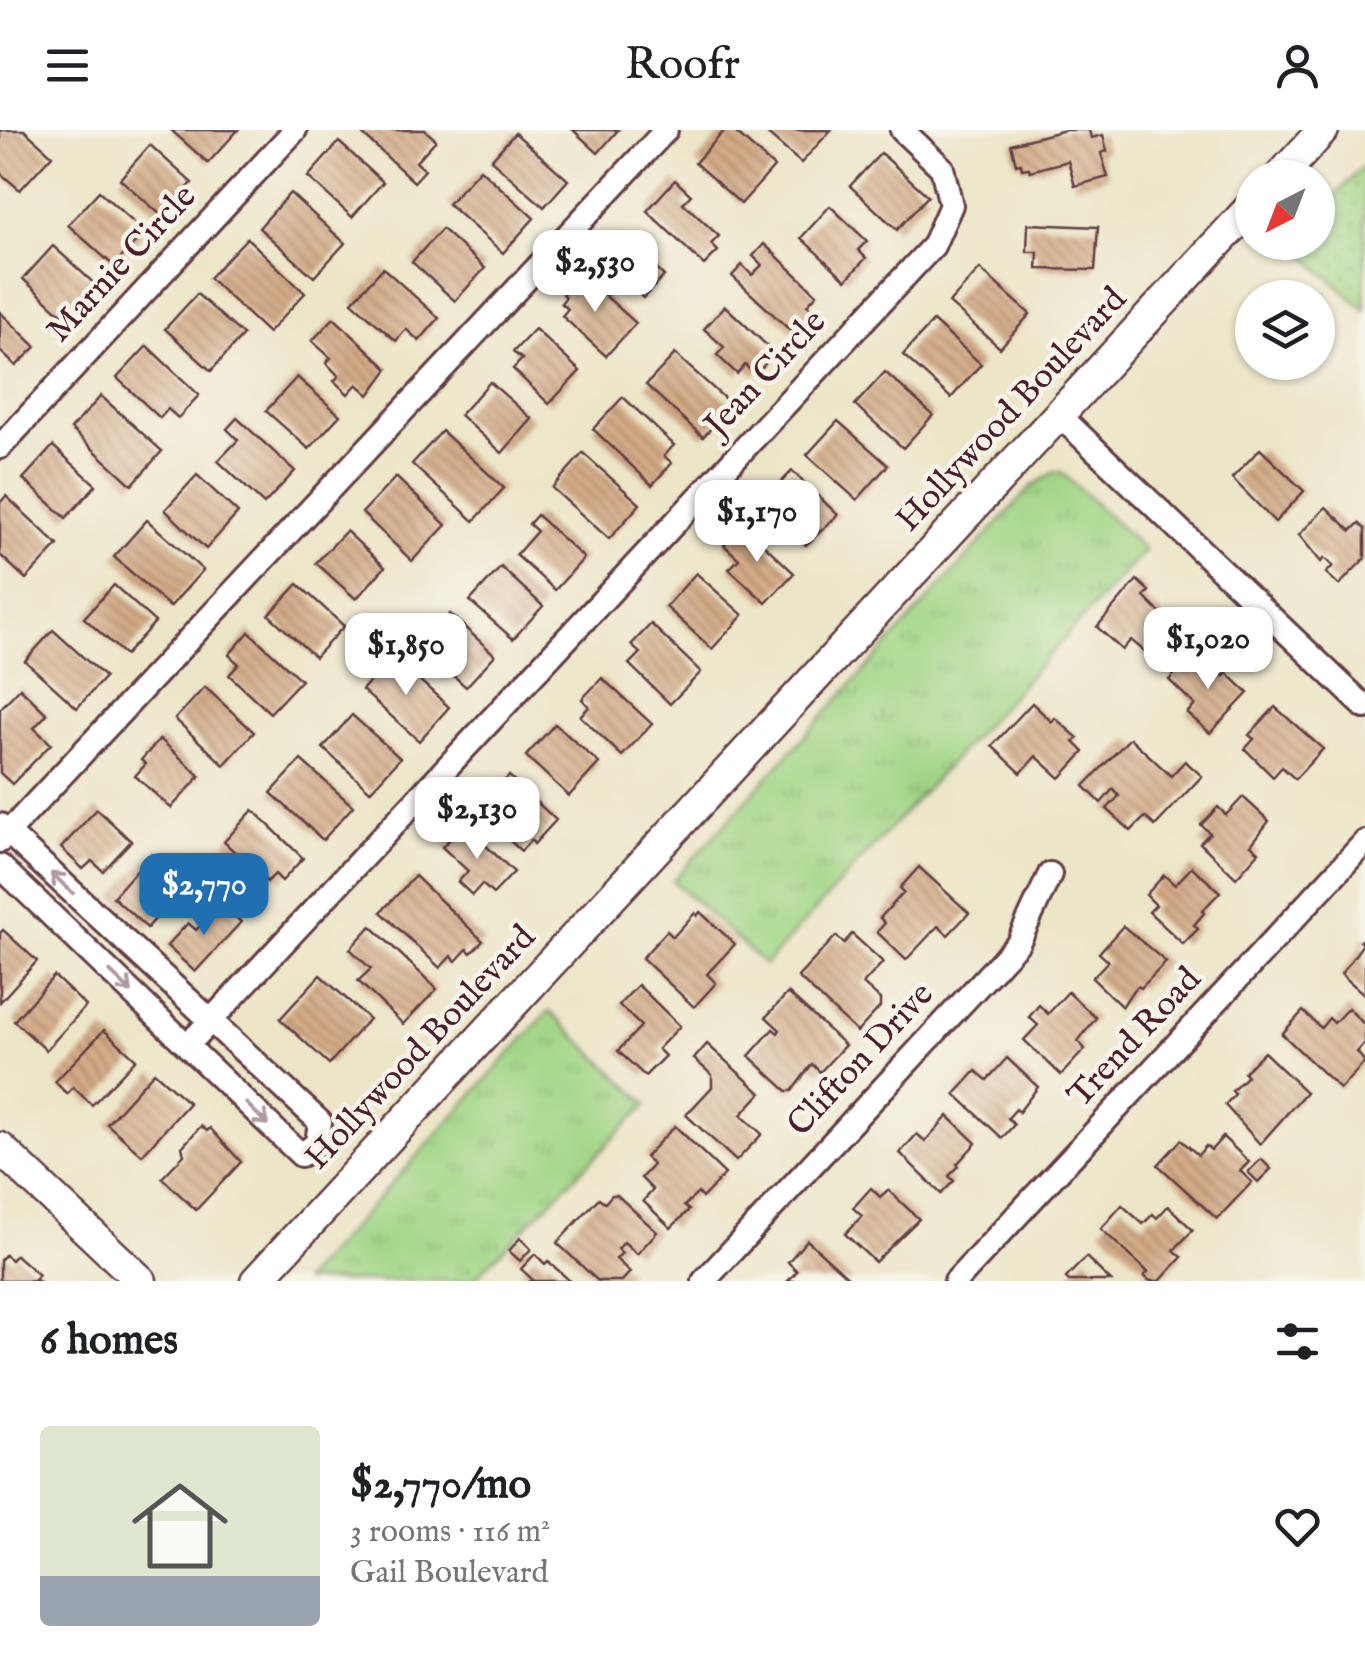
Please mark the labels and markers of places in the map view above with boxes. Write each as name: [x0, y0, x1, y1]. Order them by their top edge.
pin: $2,530: [514, 230, 676, 315]
pin: $1,170: [676, 480, 838, 565]
pin: $1,020: [1127, 607, 1289, 692]
pin: $1,850: [325, 613, 487, 698]
pin: $2,130: [396, 777, 558, 862]
pin: $2,770: [123, 853, 285, 938]

